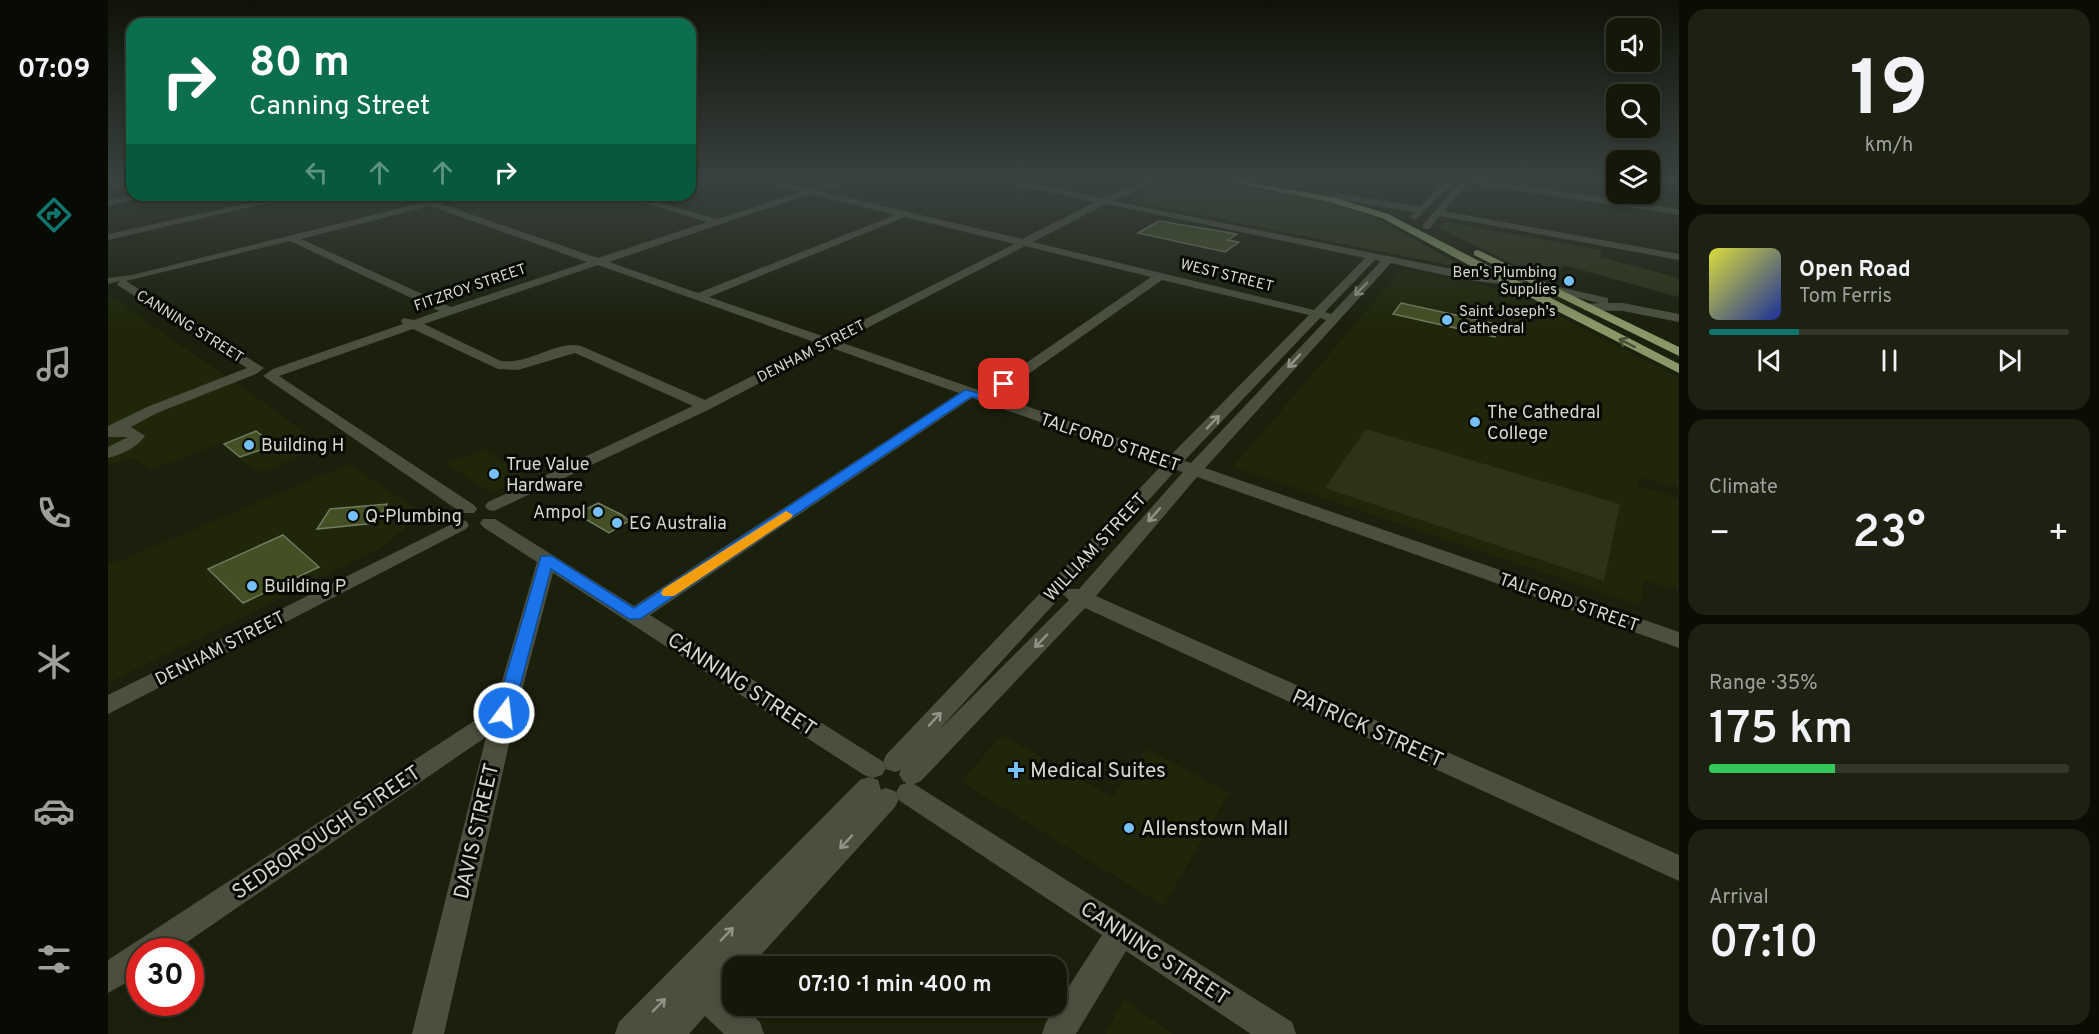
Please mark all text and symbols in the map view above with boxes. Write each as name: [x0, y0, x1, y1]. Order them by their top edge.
map controls: [1606, 18, 1660, 204]
button: sound: [1606, 18, 1660, 72]
text: 80 m: [249, 38, 350, 91]
icon: right: [150, 42, 228, 120]
text: 19: [1849, 44, 1929, 143]
text: 07:09: [18, 53, 90, 87]
button: search: [1606, 84, 1660, 138]
text: Canning Street: [249, 90, 430, 124]
text: km/h: [1865, 133, 1913, 159]
button: layers: [1606, 150, 1660, 204]
icon: left: [300, 156, 333, 189]
icon: ahead: [363, 156, 396, 189]
icon: ahead: [426, 156, 459, 189]
icon: right: [489, 156, 522, 189]
icon: directions: [33, 194, 75, 236]
street label: WEST STREET: [1178, 256, 1275, 297]
text: Open Road: [1799, 257, 1911, 284]
street label: FITZROY STREET: [412, 260, 529, 317]
place label: Ben's Plumbing Supplies: [1453, 264, 1557, 300]
marker: Ben's Plumbing Supplies: [1562, 274, 1576, 288]
one-way arrow: [1354, 281, 1368, 296]
text: Tom Ferris: [1799, 284, 1892, 310]
street label: CANNING STREET: [132, 287, 246, 368]
place label: Saint Joseph's Cathedral: [1459, 303, 1556, 339]
marker: Saint Joseph's Cathedral: [1440, 313, 1454, 327]
street label: DENHAM STREET: [754, 317, 869, 388]
one-way arrow: [1618, 336, 1636, 348]
icon: music: [33, 343, 75, 385]
icon: previous: [1753, 344, 1786, 377]
icon: pause: [1873, 344, 1906, 377]
icon: next: [1993, 344, 2026, 377]
one-way arrow: [1287, 353, 1301, 368]
pin: [978, 358, 1029, 409]
icon: arrive: [987, 367, 1020, 400]
place label: The Cathedral College: [1487, 402, 1600, 446]
street label: TALFORD STREET: [1036, 409, 1183, 478]
one-way arrow: [1206, 415, 1220, 430]
marker: The Cathedral College: [1468, 415, 1482, 429]
place label: Building H: [261, 435, 344, 458]
marker: Building H: [242, 438, 256, 452]
place label: True Value Hardware: [506, 454, 589, 498]
marker: True Value Hardware: [487, 467, 501, 481]
text: Climate: [1709, 475, 1778, 501]
street label: WILLIAM STREET: [1040, 489, 1152, 607]
icon: phone: [33, 492, 75, 534]
place label: Ampol: [533, 502, 586, 525]
marker: Ampol: [591, 505, 605, 519]
place label: Q-Plumbing: [365, 506, 462, 529]
text: 23°: [1852, 506, 1926, 563]
one-way arrow: [1148, 507, 1161, 523]
marker: Q-Plumbing: [346, 509, 360, 523]
place label: EG Australia: [629, 513, 727, 536]
text: −: [1709, 514, 1730, 556]
text: +: [2048, 514, 2069, 556]
marker: EG Australia: [610, 516, 624, 530]
street label: TALFORD STREET: [1495, 569, 1642, 638]
place label: Building P: [264, 576, 346, 599]
marker: Building P: [245, 579, 259, 593]
street label: DENHAM STREET: [152, 607, 290, 692]
street label: CANNING STREET: [662, 627, 821, 743]
one-way arrow: [1034, 633, 1049, 648]
icon: climate: [33, 641, 75, 683]
text: Range · 35%: [1709, 671, 1818, 697]
position arrow: [472, 681, 536, 745]
street label: PATRICK STREET: [1288, 684, 1447, 775]
text: 175 km: [1709, 702, 1853, 759]
one-way arrow: [927, 712, 942, 727]
place label: Medical Suites: [1030, 758, 1166, 785]
street label: SEDBOROUGH STREET: [227, 760, 426, 906]
street label: DAVIS STREET: [449, 761, 506, 902]
marker: Medical Suites: [1007, 761, 1025, 779]
icon: car: [33, 790, 75, 832]
place label: Allenstown Mall: [1141, 816, 1289, 843]
marker: Allenstown Mall: [1122, 821, 1136, 835]
one-way arrow: [839, 835, 854, 850]
text: Arrival: [1709, 885, 1769, 911]
street label: CANNING STREET: [1075, 896, 1234, 1012]
text: 07:10: [1709, 916, 1818, 973]
one-way arrow: [720, 927, 735, 942]
icon: filters: [33, 938, 75, 980]
speed limit sign: 30: [126, 938, 204, 1016]
text: 07:10 · 1 min · 400 m: [798, 972, 992, 999]
one-way arrow: [652, 998, 666, 1013]

